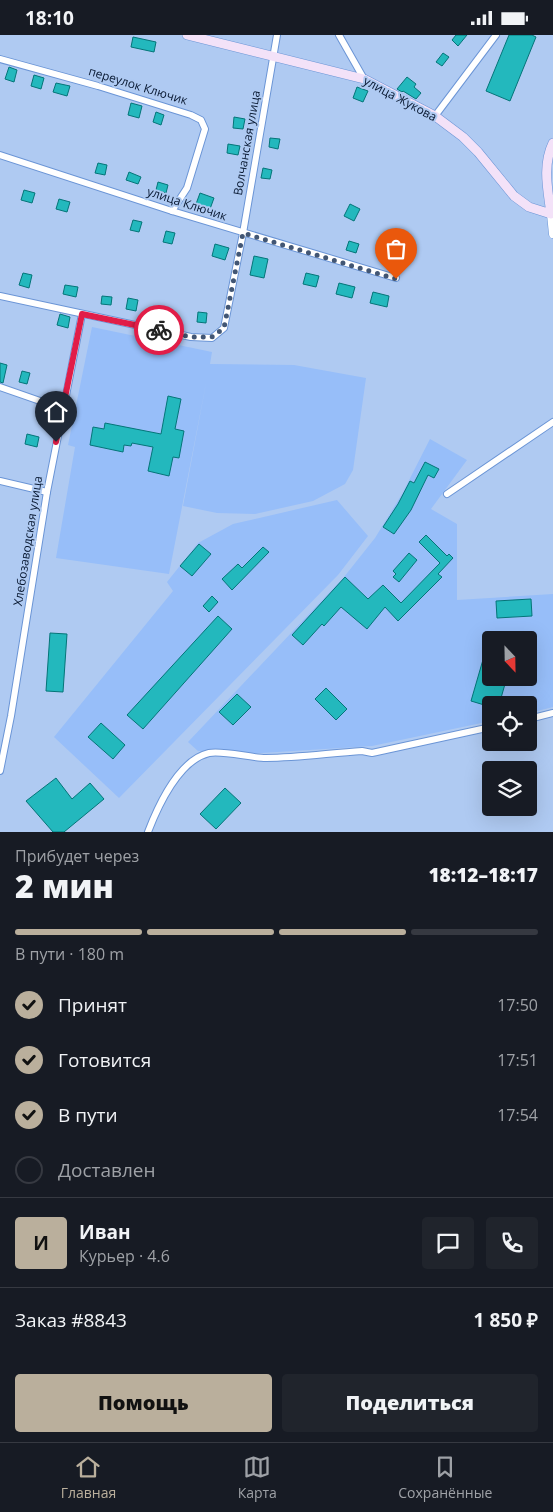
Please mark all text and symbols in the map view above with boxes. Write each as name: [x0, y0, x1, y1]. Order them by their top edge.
text: 18:10: [25, 5, 74, 31]
street label: переулок Ключик: [86, 62, 191, 109]
street label: улица Жукова: [361, 72, 440, 125]
street label: Волчанская улица: [229, 89, 264, 197]
street label: улица Ключик: [145, 183, 230, 225]
pin: [375, 228, 417, 279]
icon: bag: [382, 235, 410, 263]
courier: [134, 305, 184, 355]
icon: bike: [145, 316, 173, 344]
pin: [35, 391, 77, 442]
icon: home: [42, 398, 70, 426]
street label: Хлебозаводская улица: [9, 475, 46, 607]
north arrow: [482, 631, 538, 686]
map controls: [482, 631, 537, 816]
button: locate: [482, 696, 537, 751]
button: layers: [482, 761, 537, 816]
text: Прибудет через: [15, 845, 139, 867]
text: 18:12–18:17: [428, 862, 538, 888]
text: 2 мин: [15, 864, 114, 907]
text: В пути · 180 m: [15, 943, 124, 965]
icon: check: [15, 991, 43, 1019]
text: Принят: [58, 992, 127, 1018]
text: 17:50: [497, 994, 538, 1016]
icon: check: [15, 1046, 43, 1074]
text: Готовится: [58, 1047, 151, 1073]
text: 17:51: [497, 1049, 538, 1071]
icon: check: [15, 1101, 43, 1129]
text: В пути: [58, 1102, 118, 1128]
text: 17:54: [497, 1104, 538, 1126]
text: Доставлен: [58, 1157, 156, 1183]
button: chat: [422, 1217, 474, 1269]
button: phone: [486, 1217, 538, 1269]
text: Иван: [79, 1219, 131, 1245]
text: И: [33, 1230, 49, 1256]
text: Курьер · 4.6: [79, 1245, 170, 1267]
text: Заказ #8843: [15, 1307, 127, 1333]
text: 1 850 ₽: [474, 1307, 538, 1333]
button: Помощь: [15, 1374, 272, 1432]
button: Поделиться: [282, 1374, 538, 1432]
tab: Главная: [61, 1453, 116, 1502]
tab: Карта: [238, 1453, 277, 1502]
tab: Сохранённые: [398, 1453, 492, 1502]

